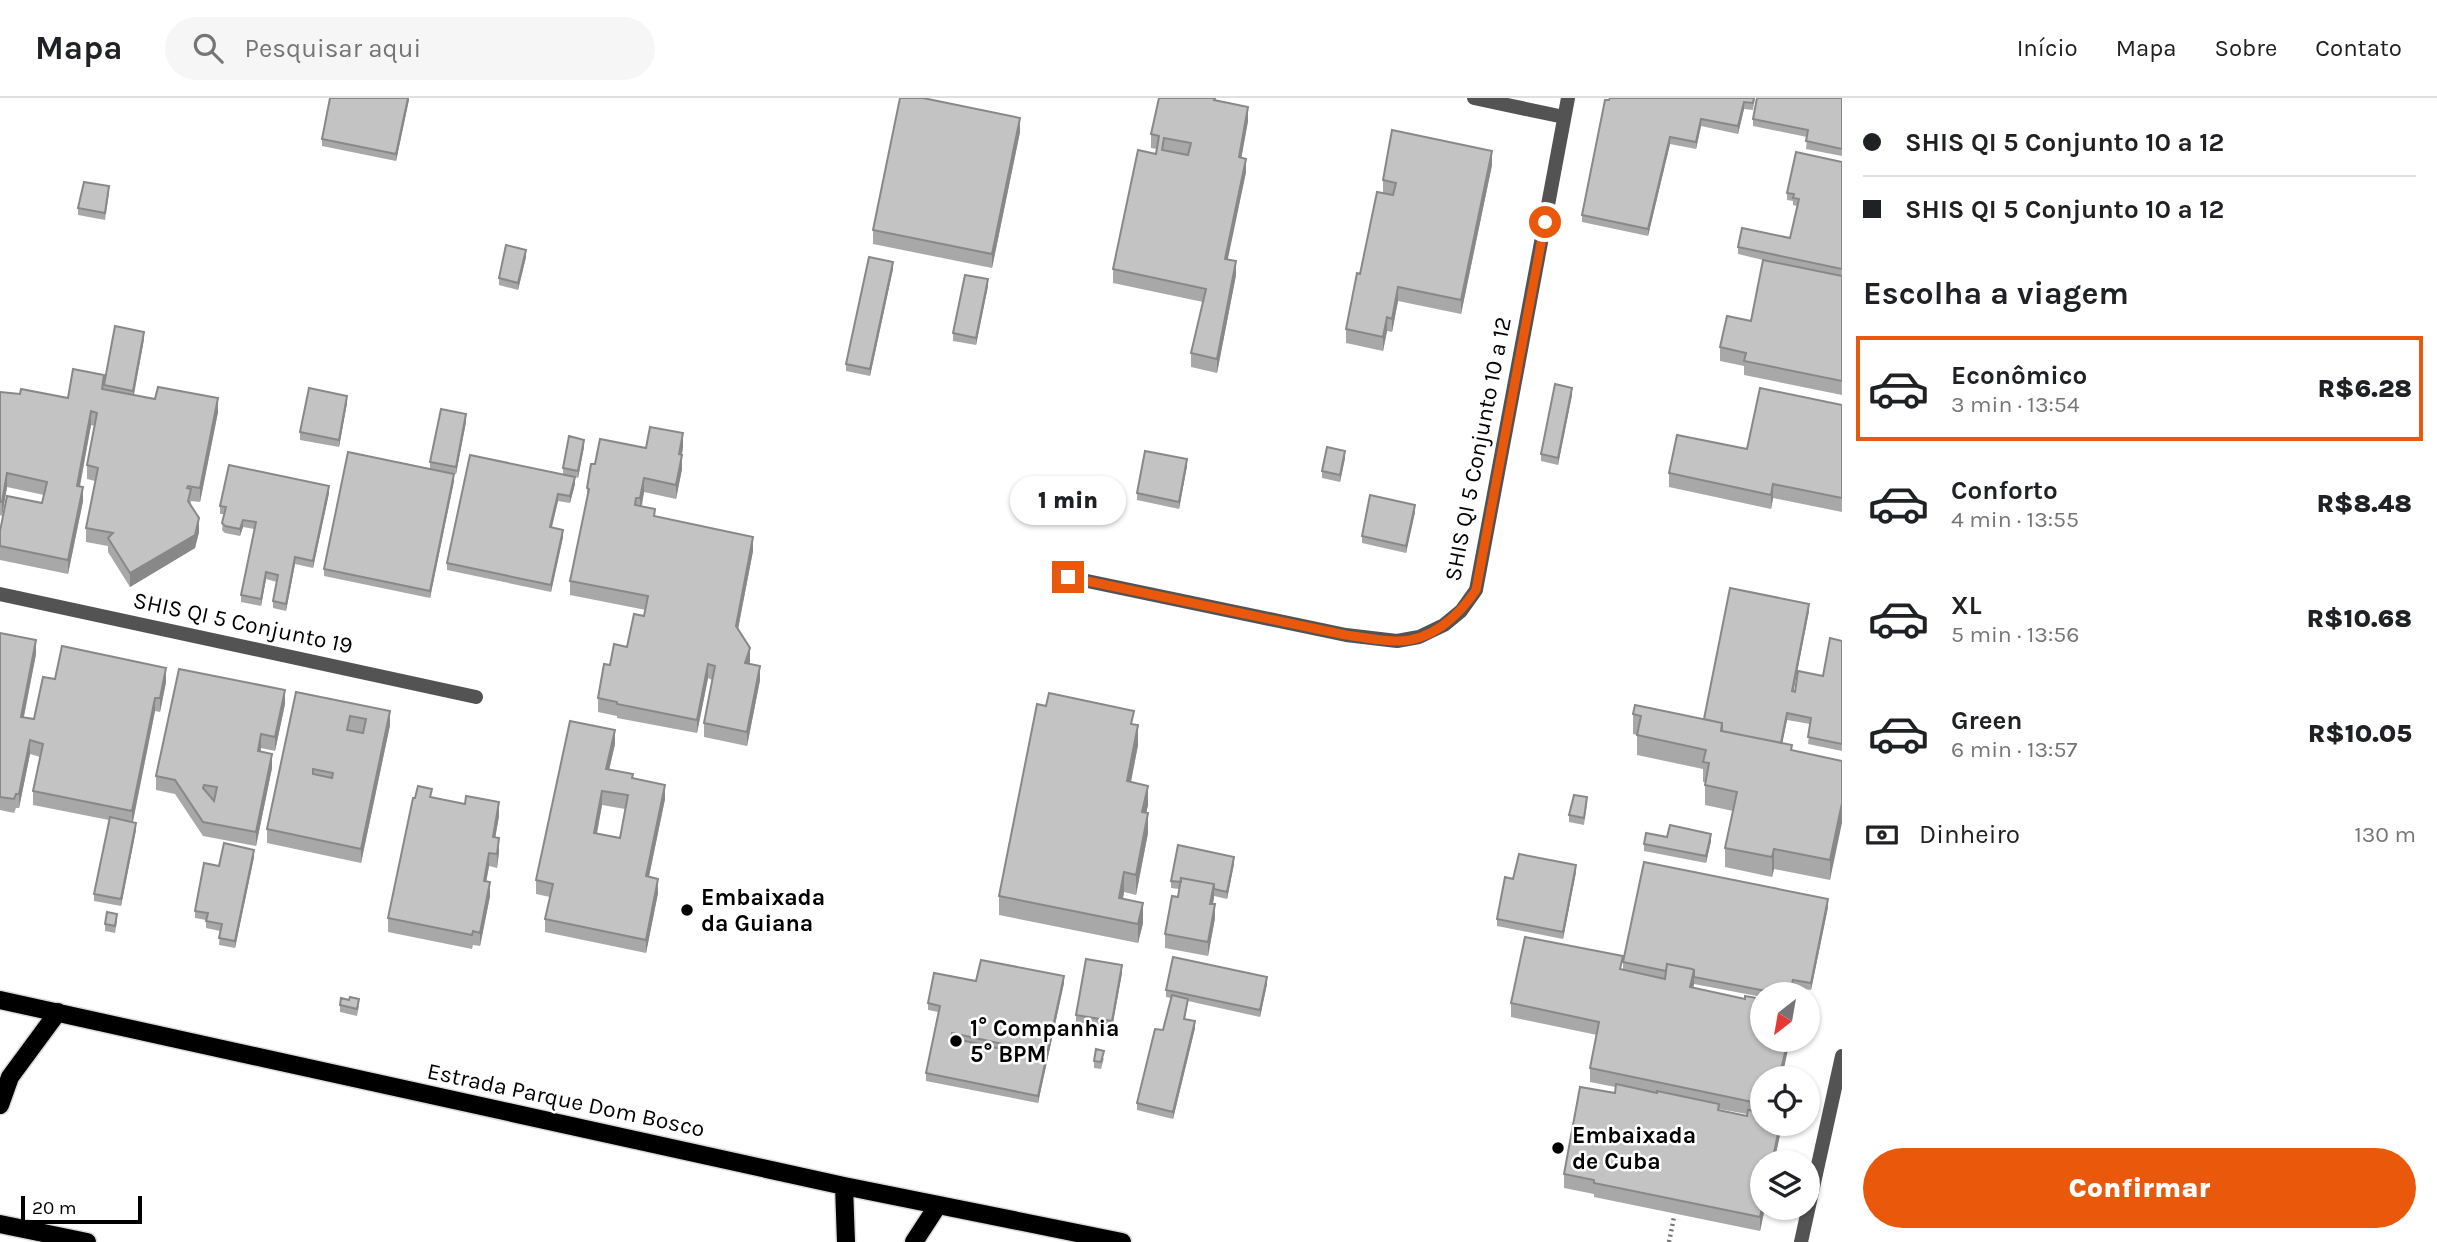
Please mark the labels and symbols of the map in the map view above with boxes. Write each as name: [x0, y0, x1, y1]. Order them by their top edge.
route start: [1529, 206, 1561, 238]
street label: SHIS QI 5 Conjunto 10 a 12: [1439, 315, 1517, 583]
callout: 1 min: [1010, 476, 1126, 524]
route end: [1052, 561, 1084, 593]
street label: SHIS QI 5 Conjunto 19: [131, 587, 355, 659]
place label: Embaixada da Guiana: [701, 884, 825, 937]
marker: Embaixada da Guiana: [679, 902, 695, 918]
north arrow: [1750, 982, 1820, 1052]
place label: 1° Companhia 5° BPM: [970, 1015, 1120, 1068]
marker: 1° Companhia 5° BPM: [948, 1033, 964, 1049]
street label: Estrada Parque Dom Bosco: [425, 1057, 707, 1143]
place label: Embaixada de Cuba: [1572, 1122, 1696, 1175]
marker: Embaixada de Cuba: [1550, 1140, 1566, 1156]
scale bar: [21, 1193, 142, 1225]

